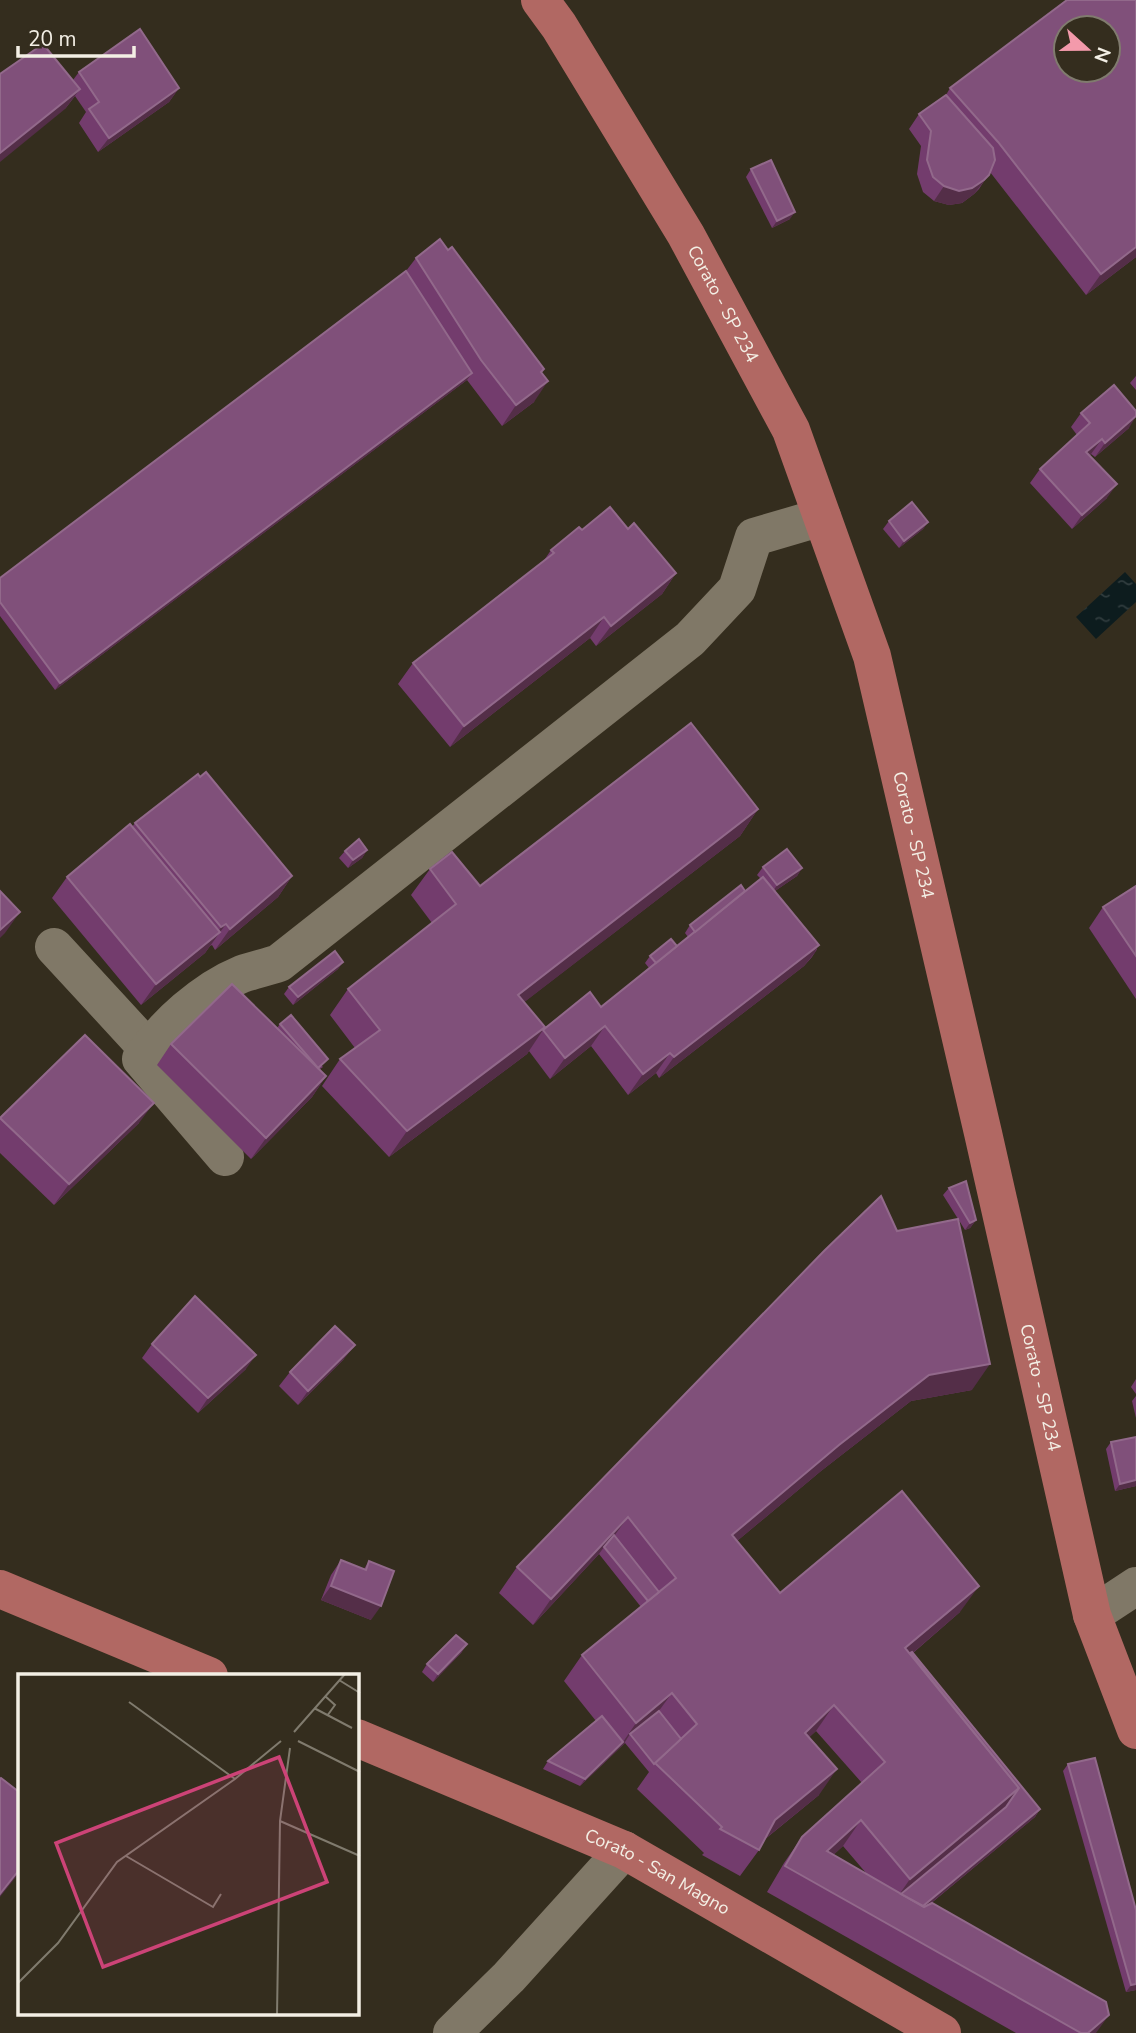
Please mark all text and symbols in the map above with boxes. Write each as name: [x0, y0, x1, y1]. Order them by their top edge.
scale bar: [18, 14, 133, 58]
north arrow: [1052, 14, 1122, 84]
text: 20 m: [28, 25, 77, 53]
text: N: [1087, 43, 1117, 66]
street label: Corato - SP 234: [682, 241, 765, 367]
street label: Corato - SP 234: [887, 769, 940, 901]
street label: Corato - SP 234: [1015, 1321, 1067, 1454]
inset map: [18, 1674, 359, 2016]
street label: Corato - San Magno: [581, 1823, 734, 1920]

